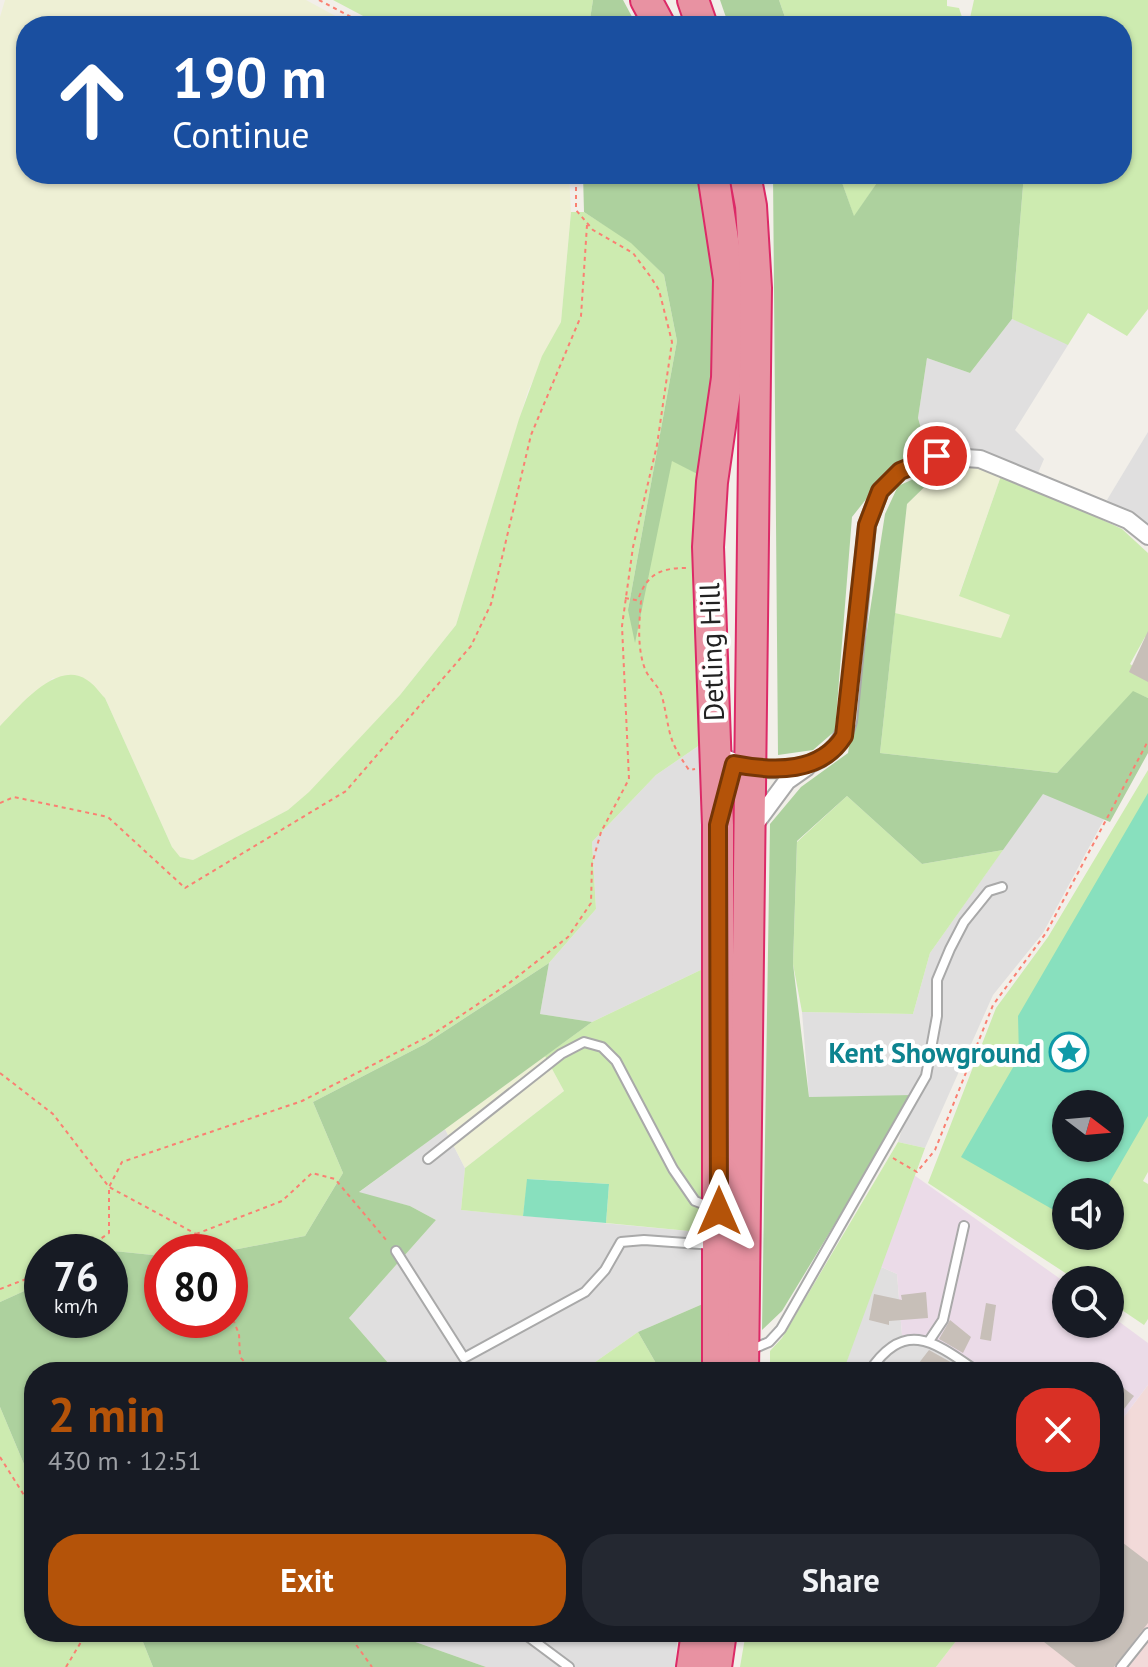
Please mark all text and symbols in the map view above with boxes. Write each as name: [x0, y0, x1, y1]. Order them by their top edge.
text: 190 m: [172, 41, 327, 113]
icon: ahead: [40, 48, 144, 152]
text: Continue: [172, 111, 310, 158]
pin: [903, 422, 971, 490]
icon: arrive: [915, 434, 959, 478]
street label: Detling Hill: [690, 582, 732, 722]
place icon: Kent Showground: [1048, 1031, 1090, 1073]
place label: Kent Showground: [829, 1034, 1041, 1071]
north arrow: [1052, 1090, 1124, 1162]
map controls: [1052, 1090, 1124, 1338]
position arrow: [677, 1169, 761, 1253]
button: sound: [1052, 1178, 1124, 1250]
speed limit sign: 80: [144, 1234, 248, 1338]
text: 76: [53, 1250, 99, 1302]
button: search: [1052, 1266, 1124, 1338]
text: km/h: [54, 1293, 98, 1319]
text: 2 min: [48, 1383, 165, 1445]
button: close: [1016, 1388, 1100, 1472]
text: 430 m · 12:51: [48, 1444, 202, 1477]
button: Exit: [48, 1534, 566, 1626]
button: Share: [582, 1534, 1100, 1626]

